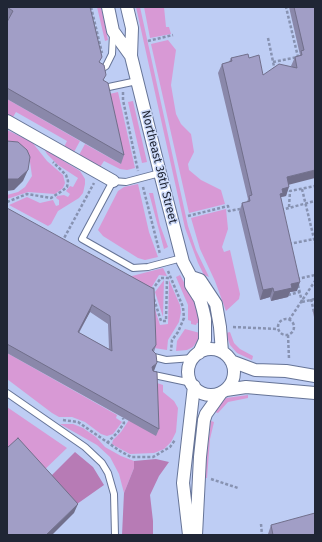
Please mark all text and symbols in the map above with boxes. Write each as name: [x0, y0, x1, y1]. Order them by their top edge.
street label: Northeast 36th Street: [138, 109, 180, 225]

